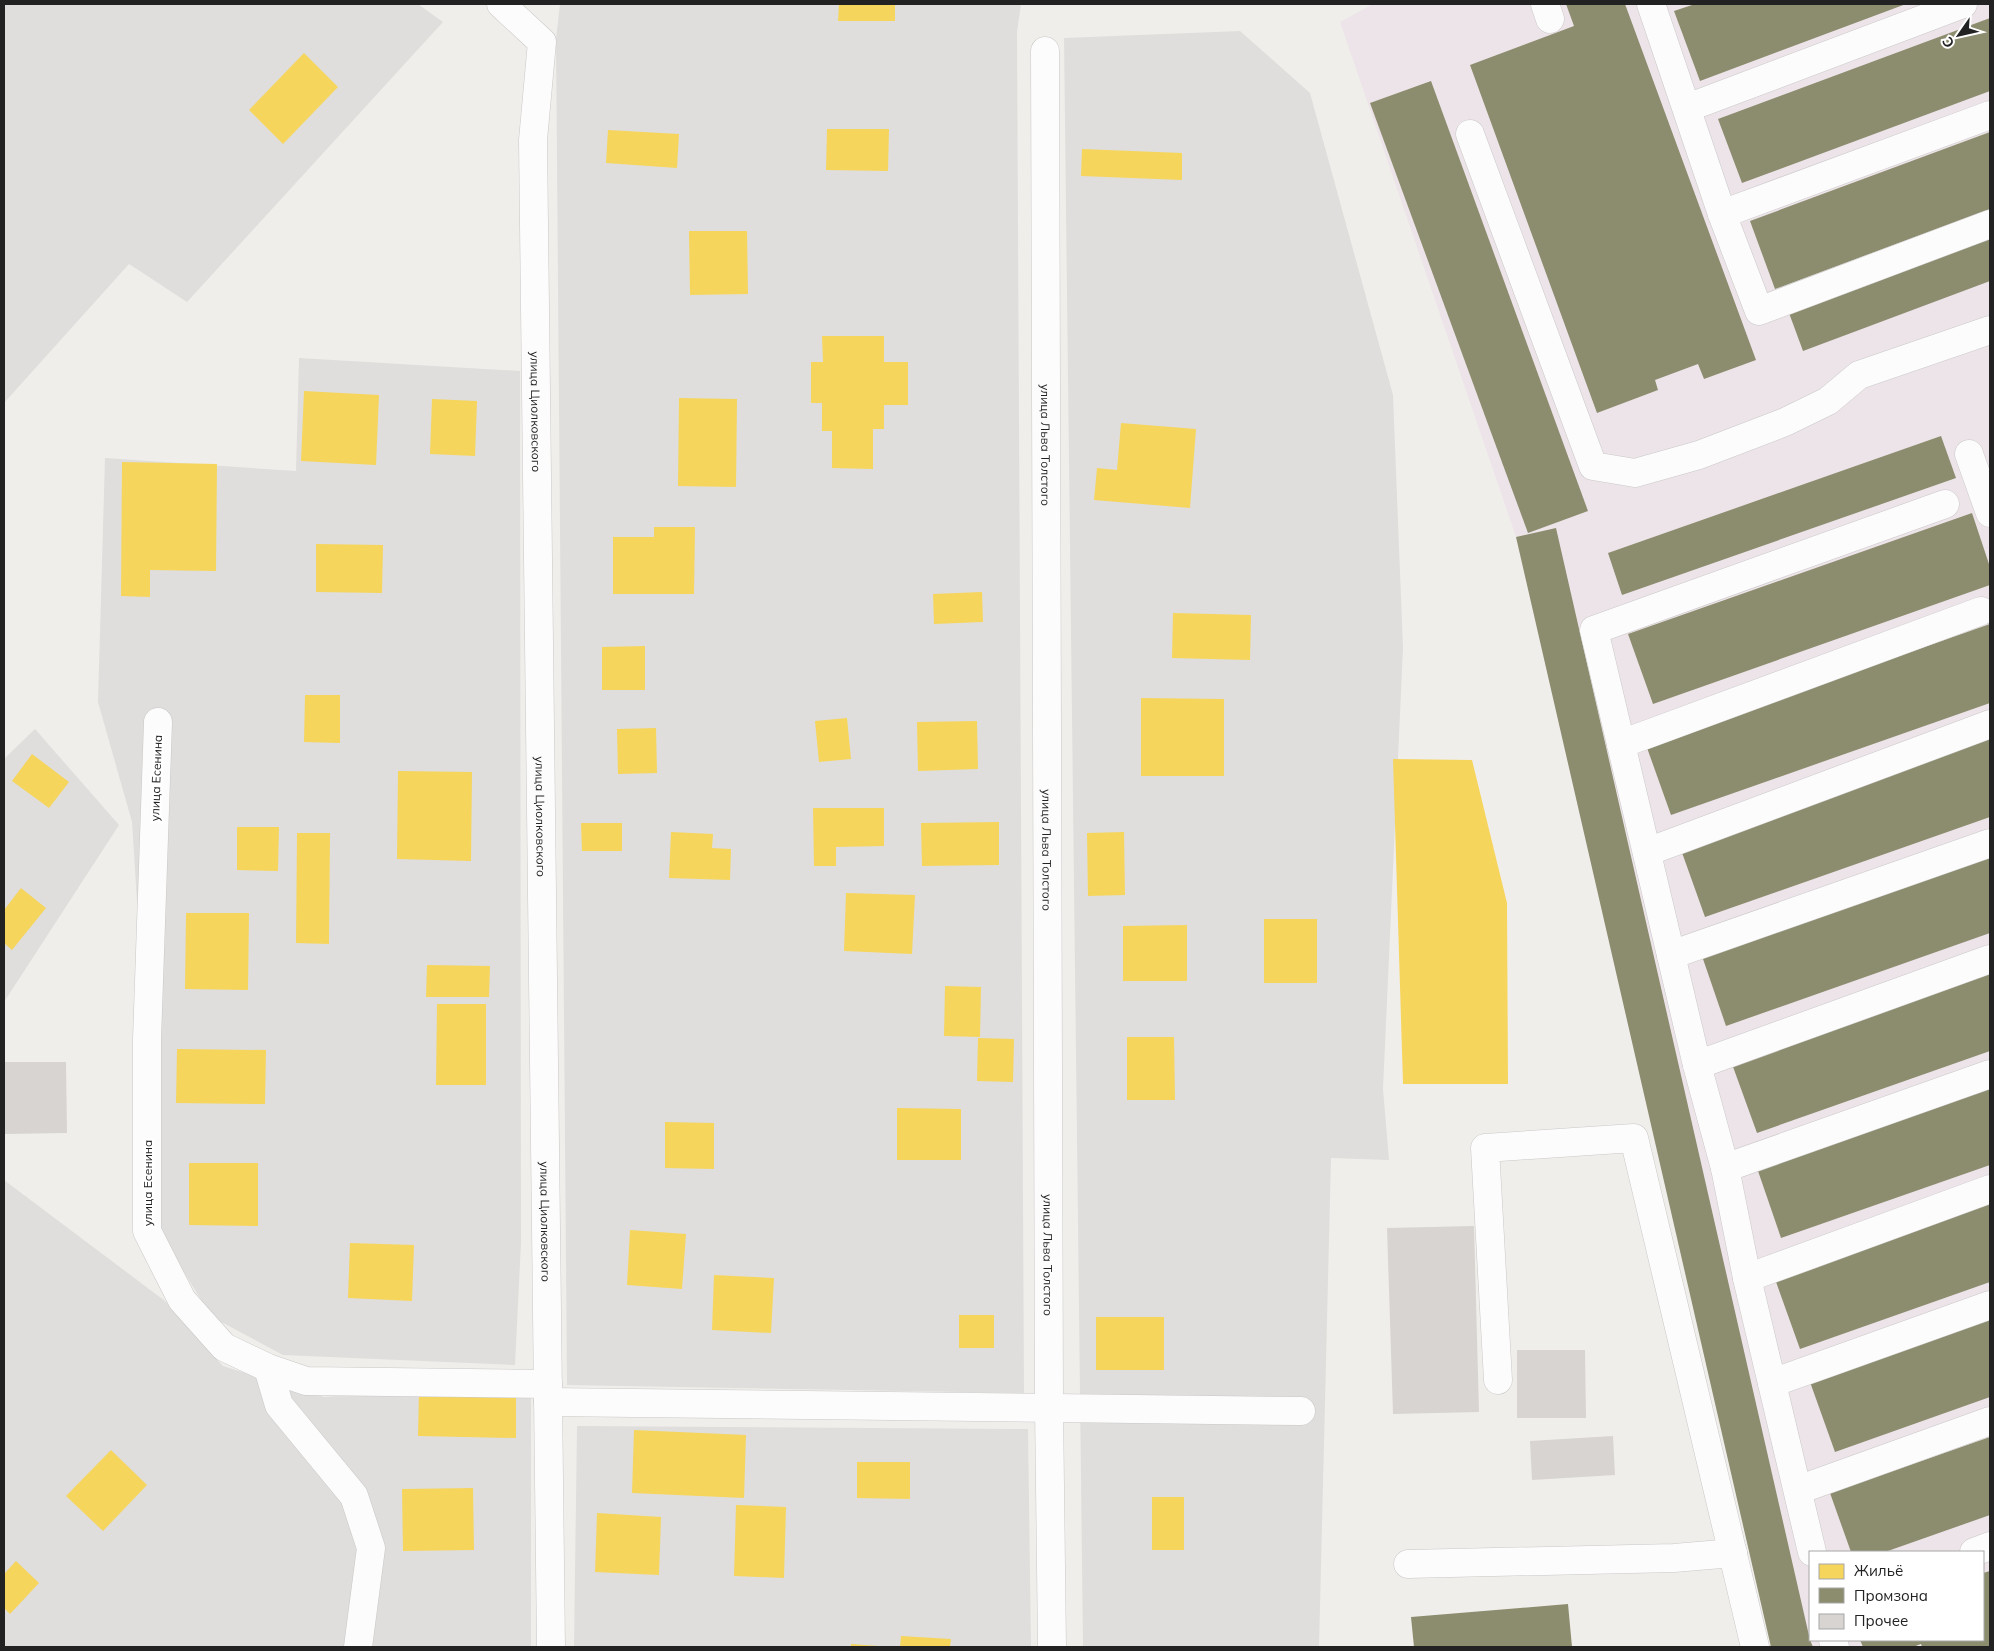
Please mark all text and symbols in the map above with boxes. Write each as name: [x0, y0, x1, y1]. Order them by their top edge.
north arrow: [1934, 10, 1984, 60]
text: С: [1938, 33, 1958, 51]
street label: улица Циолковского: [528, 351, 544, 472]
street label: улица Льва Толстого: [1038, 384, 1054, 506]
street label: улица Есенина: [147, 734, 165, 822]
street label: улица Циолковского: [533, 756, 549, 877]
street label: улица Льва Толстого: [1040, 789, 1055, 911]
street label: улица Есенина: [140, 1140, 155, 1226]
street label: улица Циолковского: [538, 1161, 554, 1282]
street label: улица Льва Толстого: [1041, 1194, 1056, 1316]
legend: [1809, 1551, 1984, 1641]
text: Жильё: [1854, 1561, 1903, 1580]
text: Промзона: [1854, 1586, 1928, 1605]
text: Прочее: [1854, 1611, 1908, 1630]

